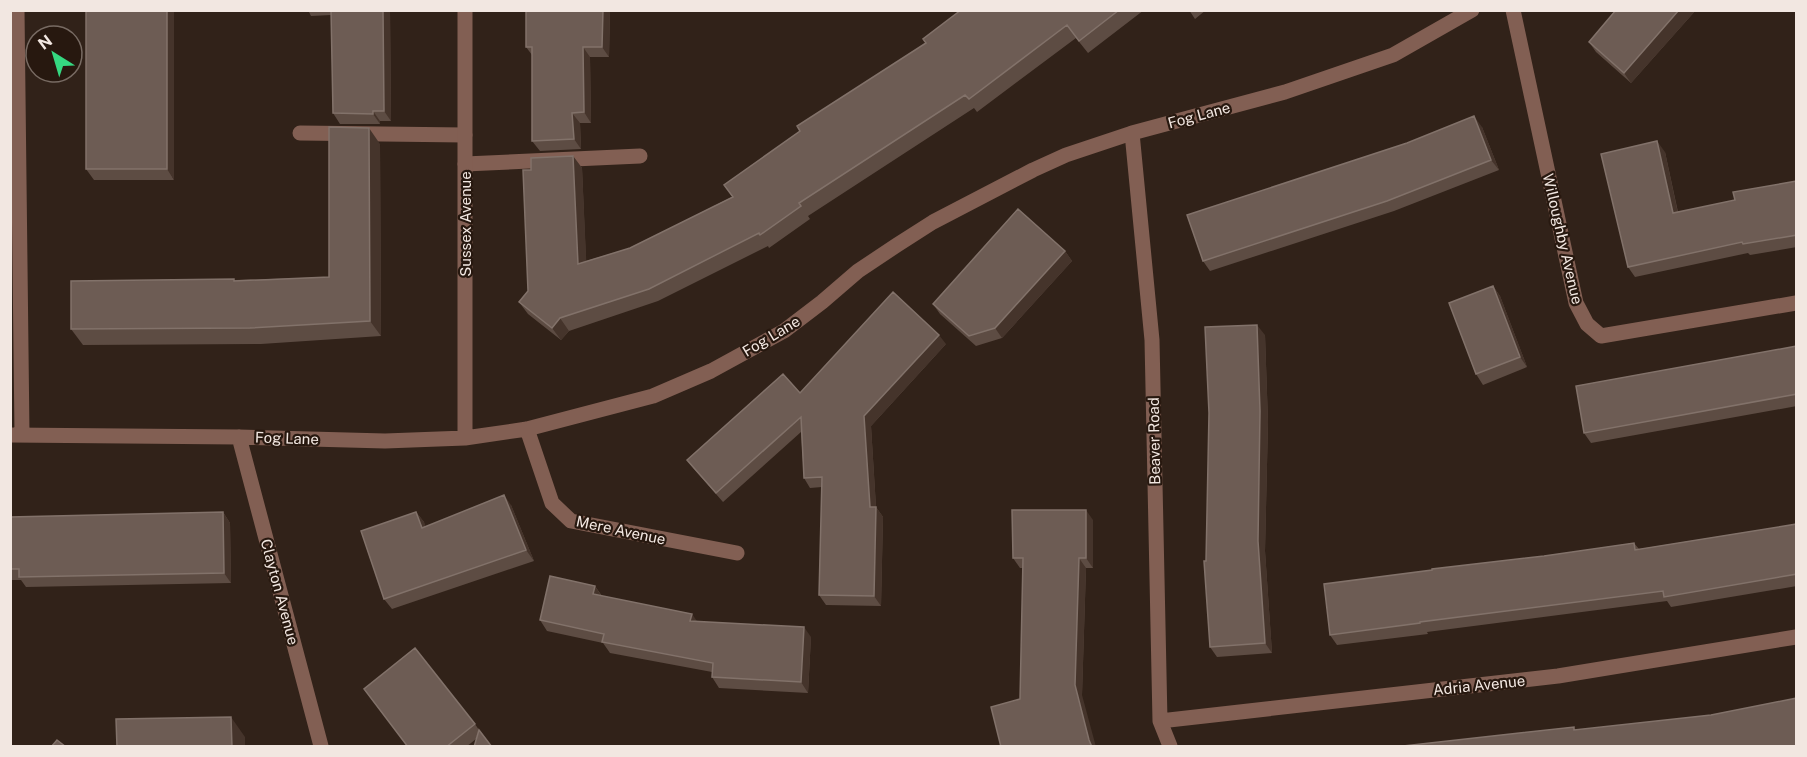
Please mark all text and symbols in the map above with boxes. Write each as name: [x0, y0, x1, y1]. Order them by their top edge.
north arrow: [24, 24, 84, 84]
text: N: [35, 31, 56, 54]
street label: Fog Lane: [1166, 99, 1232, 131]
street label: Sussex Avenue: [457, 171, 474, 277]
street label: Willoughby Avenue: [1540, 172, 1586, 306]
street label: Fog Lane: [739, 312, 803, 360]
street label: Beaver Road: [1145, 397, 1163, 485]
street label: Fog Lane: [255, 428, 319, 448]
street label: Mere Avenue: [575, 512, 667, 548]
street label: Clayton Avenue: [258, 537, 302, 647]
street label: Adria Avenue: [1432, 672, 1526, 698]

